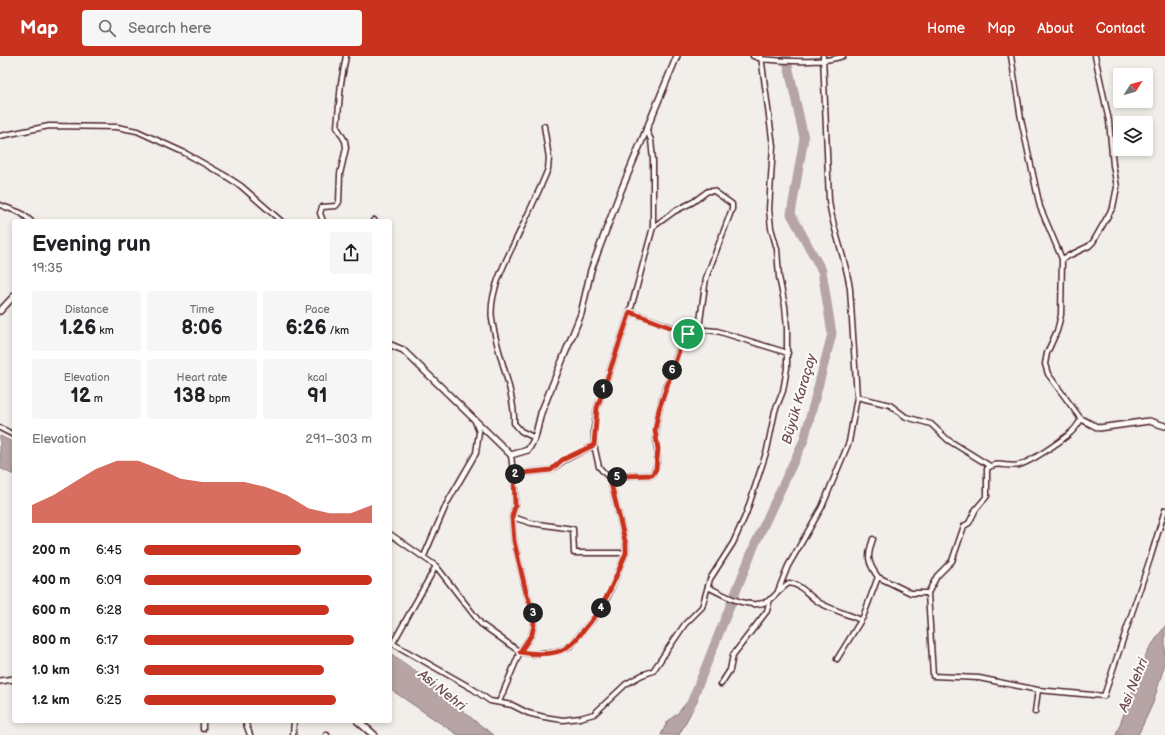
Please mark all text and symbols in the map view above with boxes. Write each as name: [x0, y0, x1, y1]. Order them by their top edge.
search box: [82, 10, 362, 46]
text: Map: [20, 17, 58, 40]
icon: search: [96, 17, 118, 39]
text: Search here: [128, 19, 211, 38]
text: Home: [927, 20, 965, 37]
text: Map: [987, 20, 1015, 37]
text: About: [1037, 20, 1074, 37]
text: Contact: [1096, 20, 1145, 37]
north arrow: [1113, 68, 1153, 108]
map controls: [1113, 68, 1153, 156]
button: layers: [1113, 116, 1153, 156]
text: Evening run: [32, 231, 151, 258]
button: share: [330, 232, 372, 274]
text: 19:35: [32, 260, 63, 276]
text: Distance: [65, 303, 109, 316]
text: Time: [190, 303, 214, 316]
text: Pace: [305, 303, 330, 316]
text: 1.26: [59, 316, 96, 340]
text: 8:06: [181, 316, 223, 340]
text: 6:26: [286, 316, 327, 340]
pin: [671, 317, 705, 351]
icon: arrive: [677, 323, 699, 345]
text: km: [96, 324, 114, 337]
text: /km: [327, 324, 349, 337]
water label: Büyük Karaçay: [778, 351, 820, 446]
pin: 6: [662, 360, 682, 380]
text: 6: [669, 363, 675, 376]
text: Elevation: [64, 371, 110, 384]
text: Heart rate: [177, 371, 227, 384]
text: kcal: [307, 371, 327, 384]
pin: 1: [593, 379, 613, 399]
text: 1: [601, 382, 605, 395]
text: 12: [70, 384, 91, 408]
text: 138: [174, 384, 206, 408]
text: 91: [307, 384, 327, 408]
text: m: [91, 392, 103, 405]
text: bpm: [206, 392, 230, 405]
text: Elevation: [32, 431, 86, 447]
text: 291–303 m: [305, 431, 372, 447]
pin: 2: [505, 464, 525, 484]
text: 2: [512, 467, 518, 480]
pin: 5: [607, 467, 627, 487]
text: 5: [614, 470, 620, 483]
text: 200 m: [32, 542, 70, 558]
text: 6:45: [96, 542, 122, 558]
text: 400 m: [32, 572, 70, 588]
text: 6:09: [96, 572, 122, 588]
pin: 4: [591, 598, 611, 618]
text: 4: [598, 601, 604, 614]
text: 600 m: [32, 602, 71, 618]
text: 6:28: [96, 602, 122, 618]
pin: 3: [523, 603, 543, 623]
text: 3: [530, 606, 536, 619]
text: 800 m: [32, 632, 71, 648]
text: 6:17: [96, 632, 118, 648]
water label: Asi Nehri: [1114, 655, 1152, 715]
text: 1.0 km: [32, 662, 70, 678]
text: 6:31: [96, 662, 120, 678]
water label: Asi Nehri: [414, 665, 470, 715]
text: 1.2 km: [32, 692, 70, 708]
text: 6:25: [96, 692, 122, 708]

